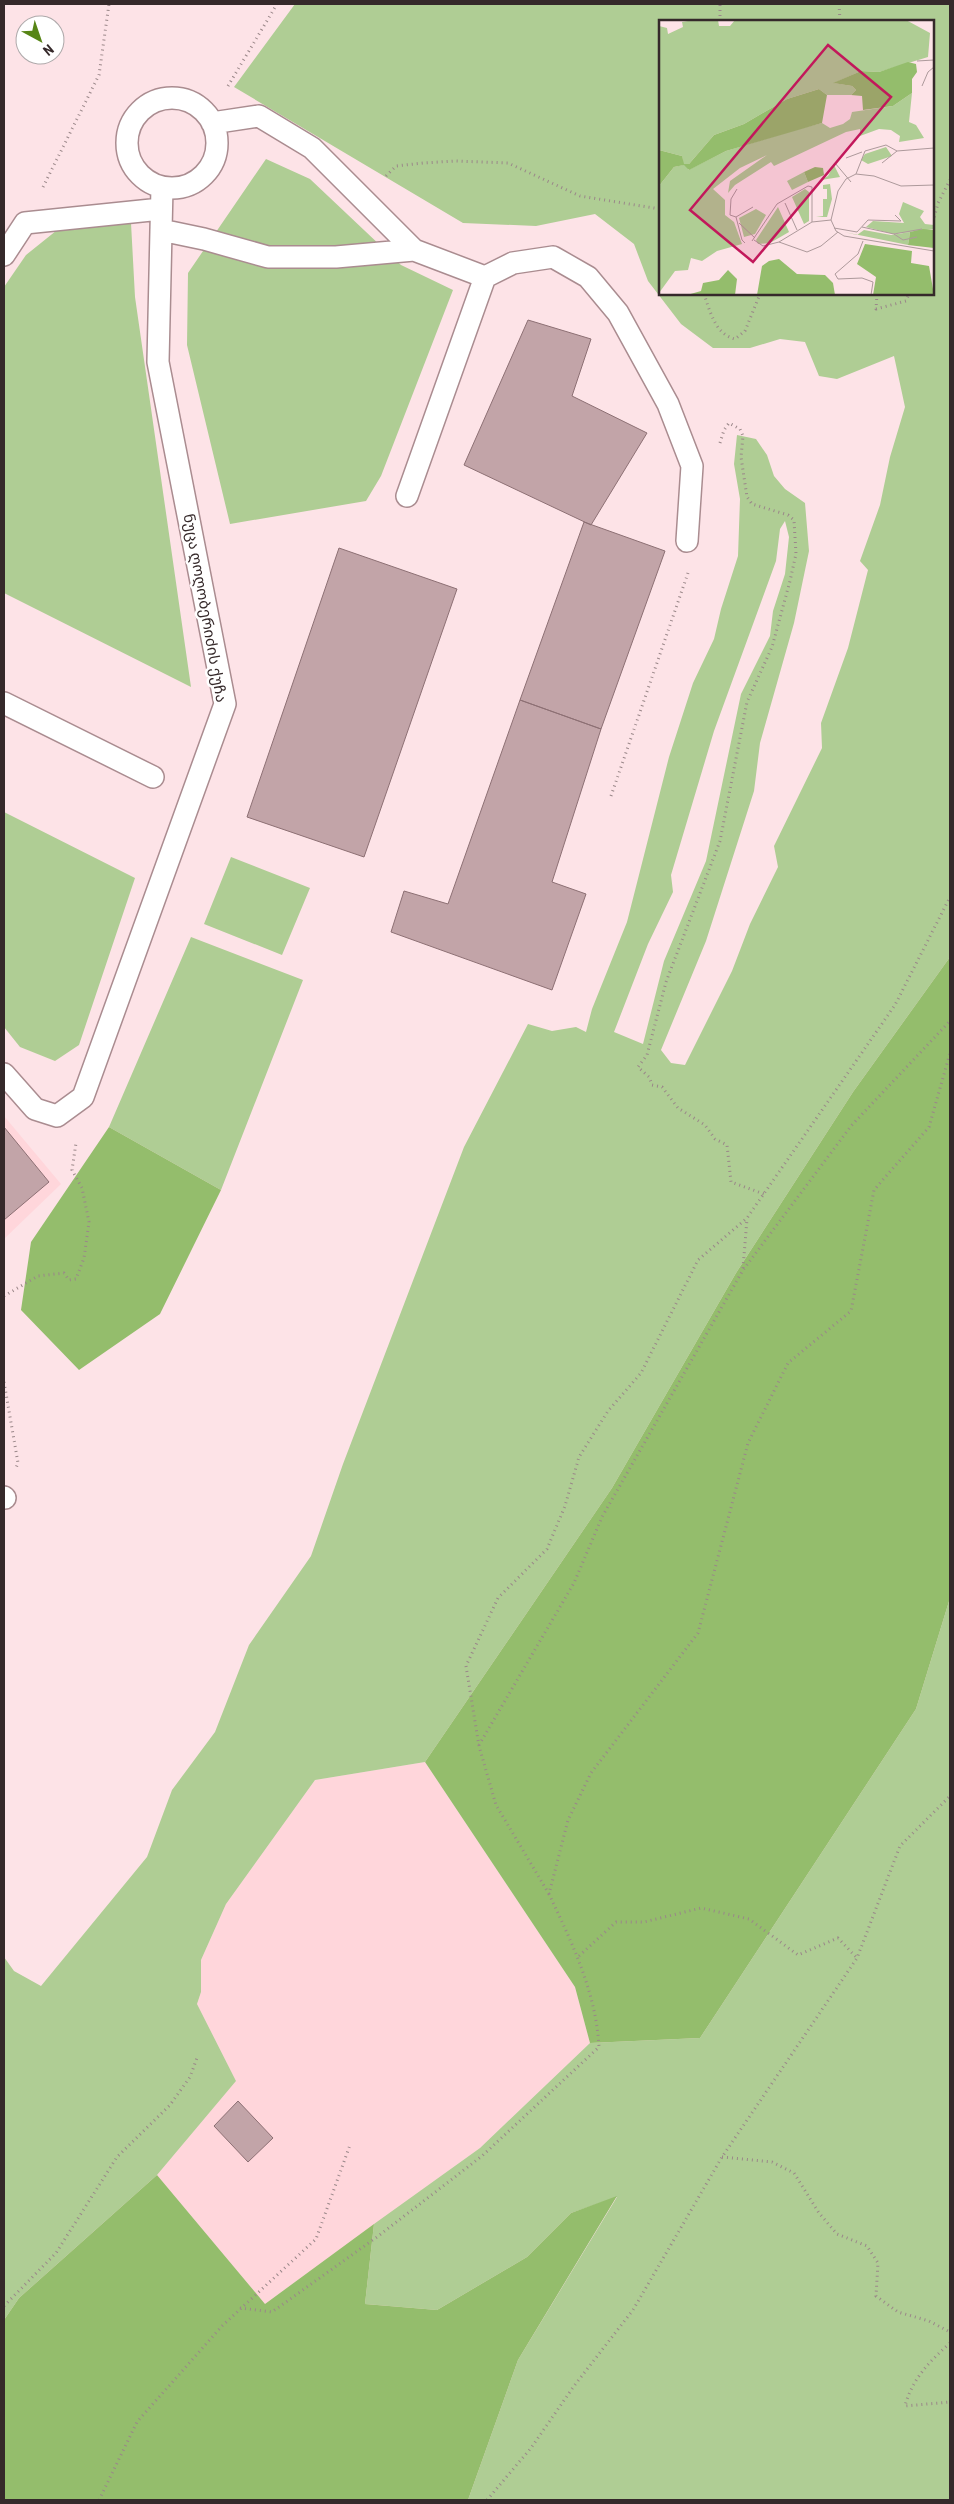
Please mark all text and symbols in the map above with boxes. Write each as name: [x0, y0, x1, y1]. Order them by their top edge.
north arrow: [15, 15, 65, 65]
inset map: [659, 20, 934, 295]
text: N: [40, 41, 57, 59]
street label: ნუცა ღოღობერიძის ქუჩა: [180, 512, 230, 704]

